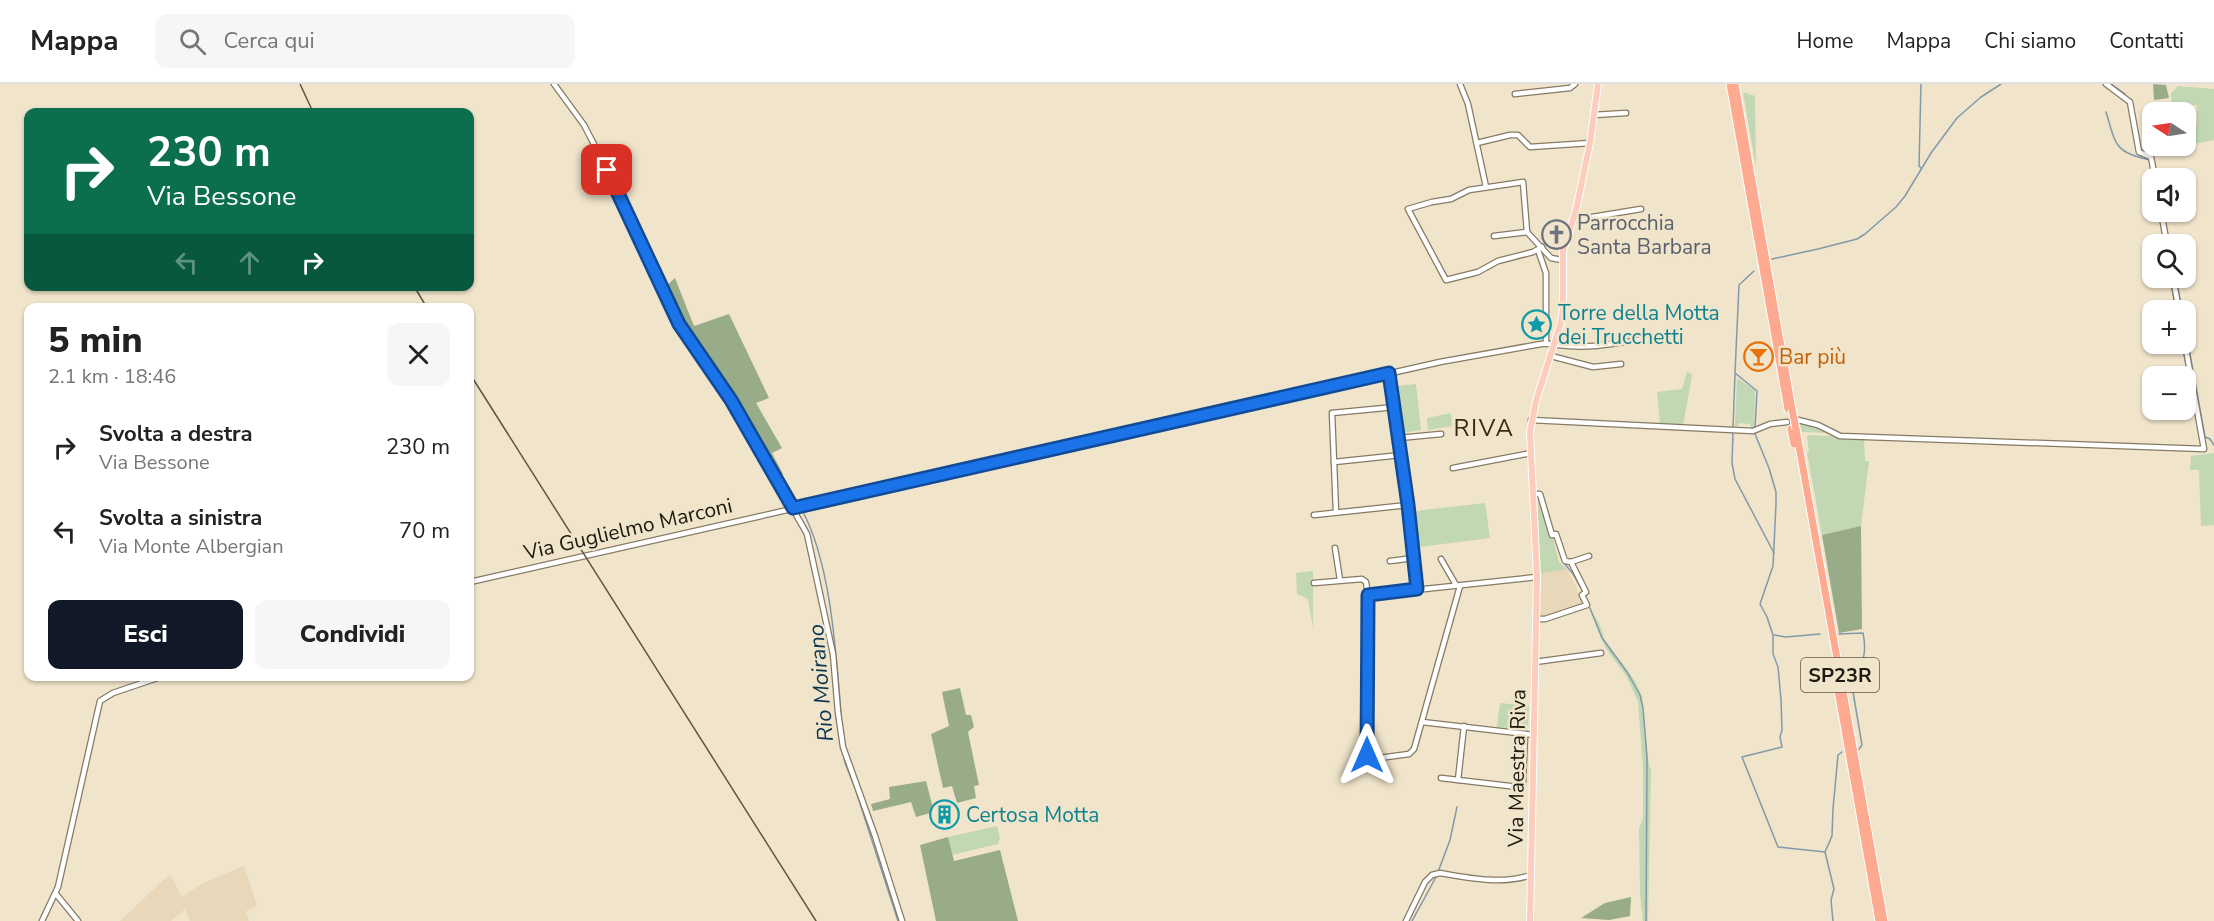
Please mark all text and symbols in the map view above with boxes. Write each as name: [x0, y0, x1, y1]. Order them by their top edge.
search box: [155, 14, 575, 68]
text: Mappa: [30, 22, 119, 60]
icon: search: [176, 25, 209, 58]
text: Cerca qui: [224, 26, 315, 56]
text: Home: [1797, 27, 1853, 55]
text: Mappa: [1886, 27, 1951, 55]
text: Chi siamo: [1984, 27, 2076, 55]
text: Contatti: [2109, 27, 2184, 55]
north arrow: [2142, 102, 2196, 156]
map controls: [2142, 102, 2196, 420]
text: 230 m: [147, 124, 271, 181]
icon: right: [48, 132, 126, 210]
pin: [581, 144, 632, 195]
icon: arrive: [590, 153, 623, 186]
button: sound: [2142, 168, 2196, 222]
text: Via Bessone: [147, 178, 296, 215]
place label: Parrocchia Santa Barbara: [1577, 209, 1712, 261]
church icon: Parrocchia Santa Barbara: [1540, 219, 1572, 251]
button: search: [2142, 234, 2196, 288]
icon: left: [170, 246, 203, 279]
icon: ahead: [233, 246, 266, 279]
icon: right: [296, 246, 329, 279]
place label: Torre della Motta dei Trucchetti: [1558, 299, 1720, 351]
button: +: [2142, 300, 2196, 354]
place icon: Torre della Motta dei Trucchetti: [1521, 309, 1553, 341]
text: 5 min: [48, 316, 143, 365]
button: close: [387, 323, 450, 386]
bar icon: Bar più: [1742, 341, 1774, 373]
place label: Bar più: [1779, 343, 1846, 371]
text: 2.1 km · 18:46: [48, 363, 176, 390]
button: −: [2142, 366, 2196, 420]
district label: RIVA: [1454, 412, 1514, 444]
text: Svolta a destra: [99, 419, 253, 449]
icon: right: [48, 431, 81, 464]
text: 230 m: [386, 432, 450, 462]
text: Via Bessone: [99, 449, 210, 476]
street label: Via Guglielmo Marconi: [520, 491, 735, 567]
text: Svolta a sinistra: [99, 503, 262, 533]
icon: left: [48, 515, 81, 548]
text: 70 m: [399, 516, 450, 546]
text: Via Monte Albergian: [99, 533, 284, 560]
button: Esci: [48, 600, 243, 669]
button: Condividi: [255, 600, 450, 669]
water label: Rio Moirano: [801, 623, 841, 743]
road number: SP23R: [1801, 658, 1879, 692]
street label: Via Maestra Riva: [1502, 689, 1532, 848]
position arrow: [1335, 723, 1399, 787]
building icon: Certosa Motta: [929, 799, 961, 831]
place label: Certosa Motta: [966, 801, 1099, 829]

